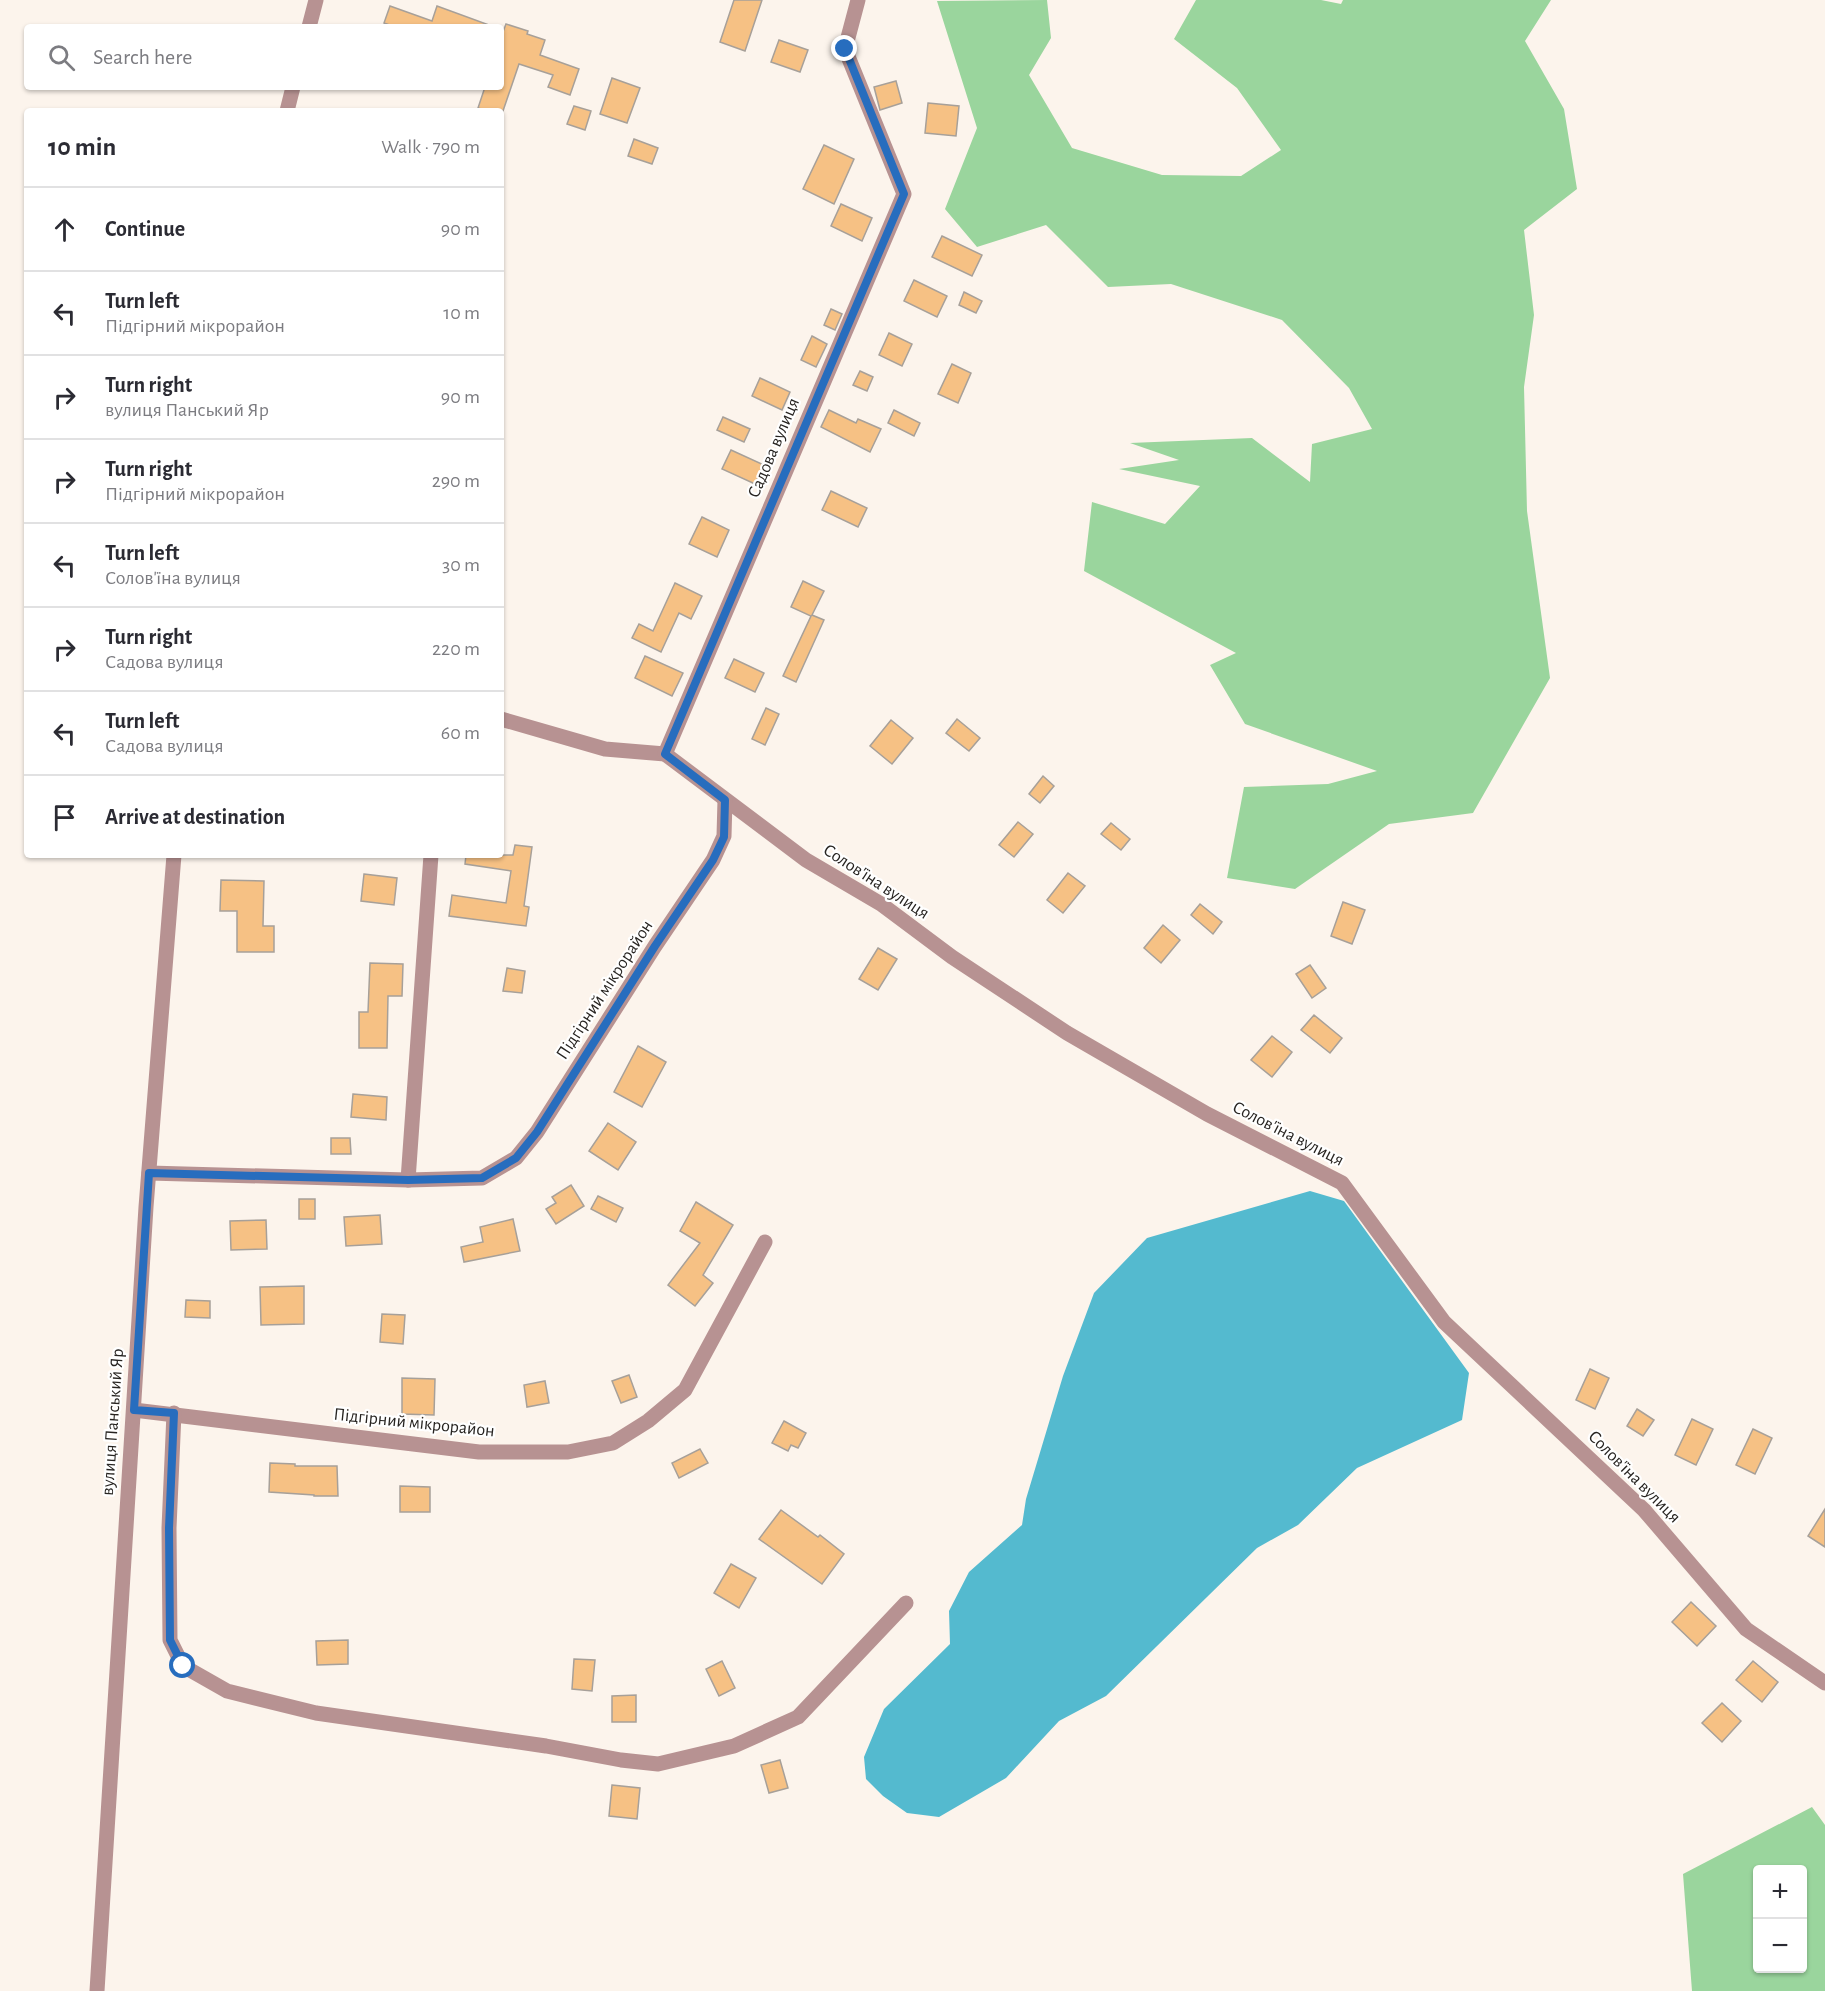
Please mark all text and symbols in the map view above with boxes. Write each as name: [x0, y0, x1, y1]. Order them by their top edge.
search box: [24, 24, 504, 90]
route end: [831, 35, 857, 61]
icon: search: [45, 41, 78, 74]
text: Search here: [93, 46, 192, 68]
text: 10 min: [48, 134, 116, 160]
text: Walk · 790 m: [381, 137, 480, 157]
icon: ahead: [48, 213, 81, 246]
text: Continue: [105, 218, 185, 240]
text: 90 m: [441, 219, 480, 239]
text: Turn left: [105, 290, 179, 312]
icon: left: [48, 297, 81, 330]
text: 10 m: [443, 303, 480, 323]
text: Підгірний мікрорайон: [105, 316, 285, 336]
text: Turn right: [105, 374, 192, 396]
icon: right: [48, 381, 81, 414]
text: 90 m: [441, 387, 480, 407]
street label: Садова вулиця: [745, 395, 803, 501]
text: вулиця Панський Яр: [105, 400, 269, 420]
text: Turn right: [105, 458, 192, 480]
icon: right: [48, 465, 81, 498]
text: 290 m: [432, 471, 480, 491]
text: Підгірний мікрорайон: [105, 484, 285, 504]
text: Turn left: [105, 542, 179, 564]
icon: left: [48, 549, 81, 582]
text: 30 m: [442, 555, 480, 575]
text: Солов'їна вулиця: [105, 568, 241, 588]
text: Turn right: [105, 626, 192, 648]
icon: right: [48, 633, 81, 666]
text: 220 m: [432, 639, 480, 659]
text: Садова вулиця: [105, 652, 224, 672]
text: Turn left: [105, 710, 179, 732]
icon: left: [48, 717, 81, 750]
text: 60 m: [441, 723, 480, 743]
text: Садова вулиця: [105, 736, 224, 756]
icon: arrive: [48, 801, 81, 834]
text: Arrive at destination: [105, 806, 285, 828]
street label: Солов'їна вулиця: [820, 841, 932, 923]
street label: Підгірний мікрорайон: [553, 917, 657, 1063]
street label: Солов'їна вулиця: [1229, 1098, 1347, 1170]
street label: вулиця Панський Яр: [99, 1348, 127, 1496]
street label: Підгірний мікрорайон: [333, 1406, 495, 1440]
street label: Солов'їна вулиця: [1584, 1427, 1684, 1527]
route start: [169, 1652, 195, 1678]
map controls: [1753, 1865, 1807, 1973]
button: +: [1753, 1865, 1807, 1919]
button: −: [1753, 1919, 1807, 1973]

